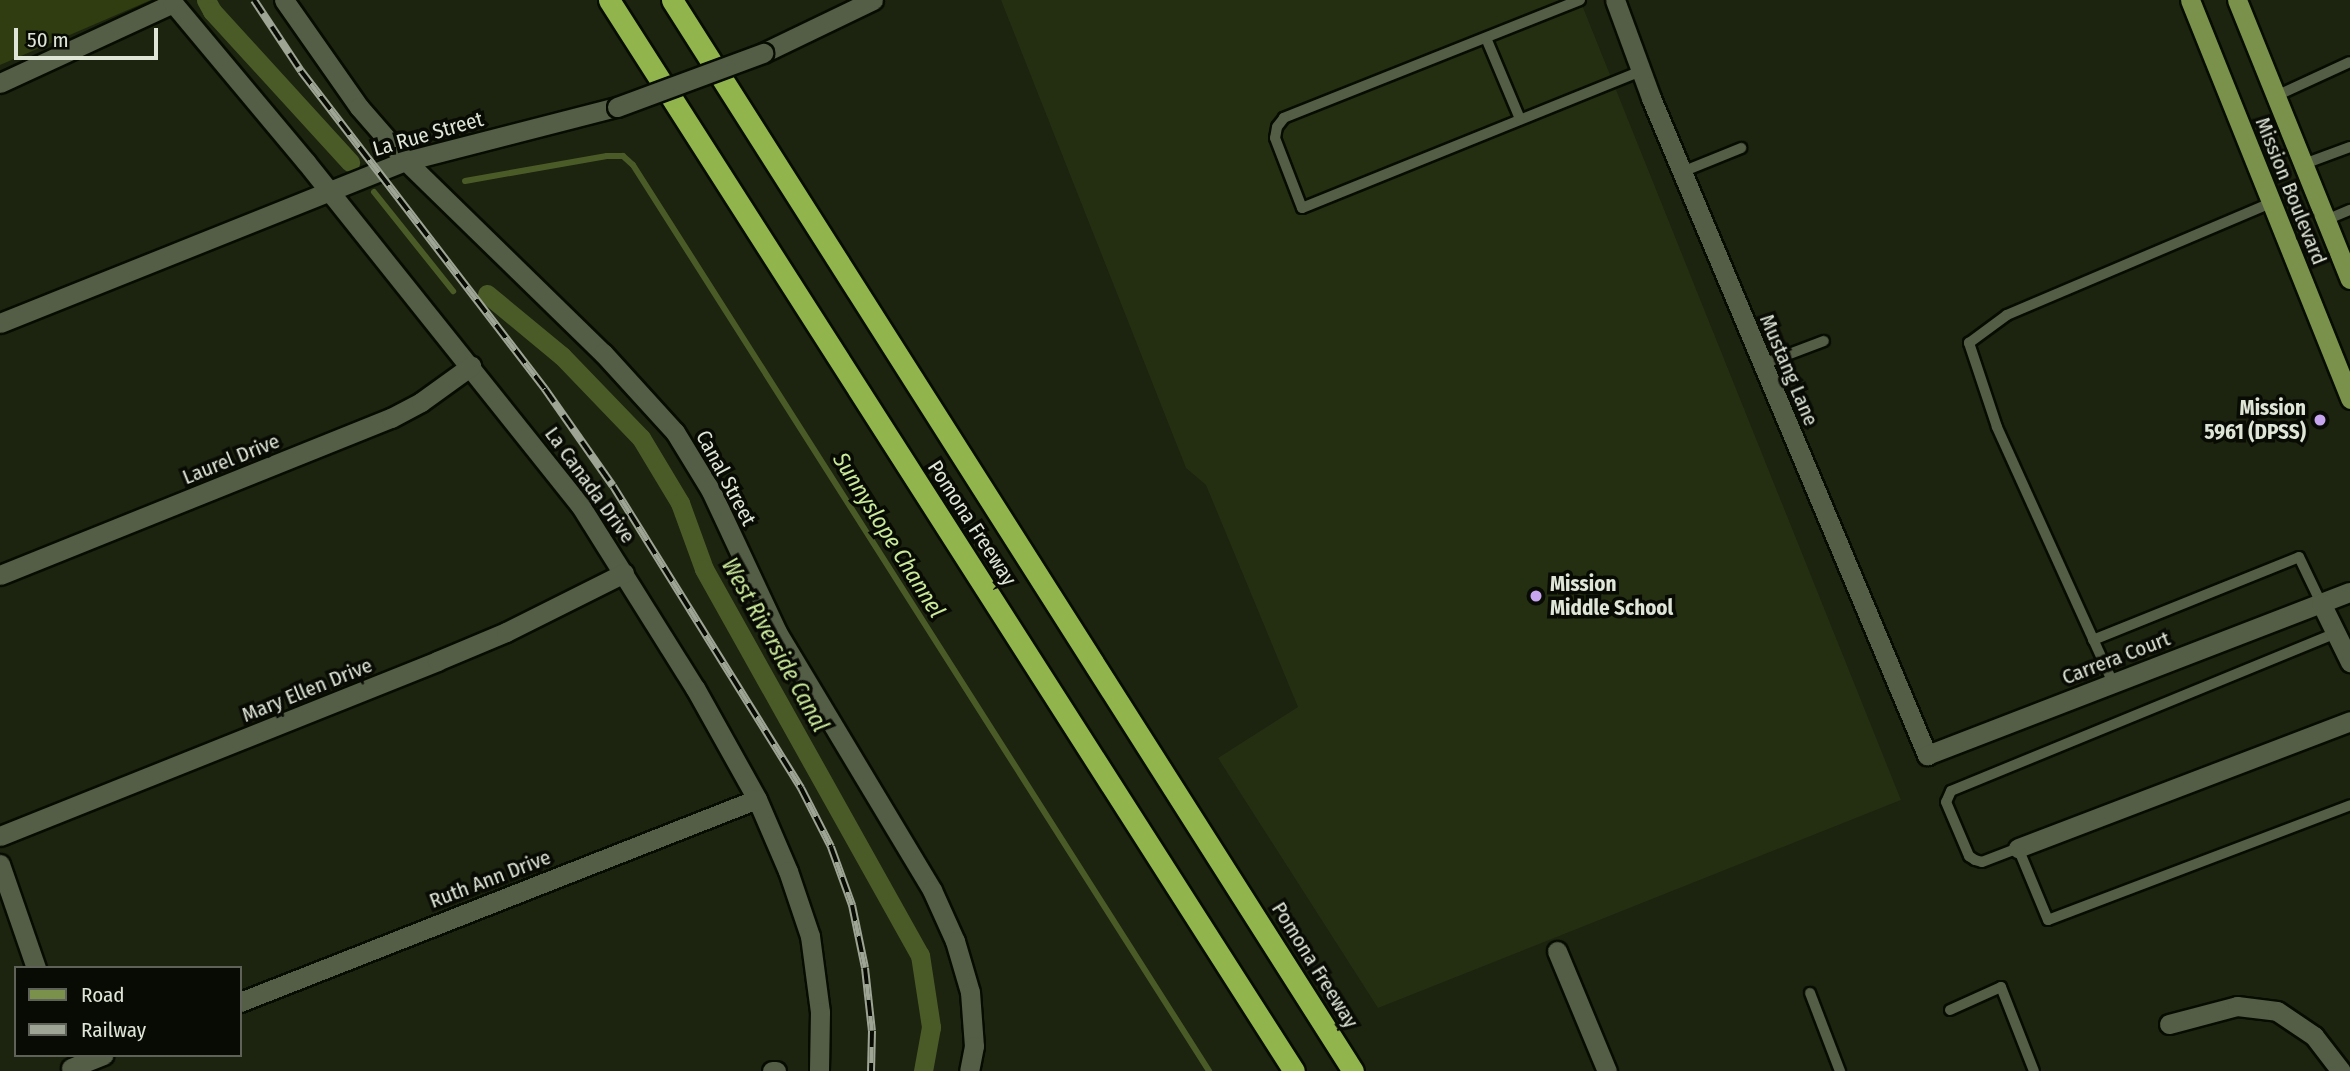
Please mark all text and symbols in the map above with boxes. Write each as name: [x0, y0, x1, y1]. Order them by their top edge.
scale bar: [18, 14, 161, 58]
text: 50 m: [27, 27, 69, 53]
street label: La Rue Street: [370, 106, 486, 162]
street label: Mission Boulevard: [2250, 114, 2332, 268]
street label: Mustang Lane: [1754, 310, 1824, 430]
place label: Mission 5961 (DPSS): [2204, 395, 2306, 445]
marker: Mission 5961 (DPSS): [2312, 412, 2328, 428]
street label: La Canada Drive: [539, 422, 641, 548]
street label: Canal Street: [690, 426, 762, 530]
street label: Laurel Drive: [179, 428, 283, 490]
water label: Sunnyslope Channel: [827, 447, 951, 623]
street label: Pomona Freeway: [922, 456, 1022, 590]
water label: West Riverside Canal: [716, 553, 834, 737]
place label: Mission Middle School: [1550, 571, 1673, 621]
marker: Mission Middle School: [1528, 588, 1544, 604]
street label: Carrera Court: [2058, 626, 2174, 690]
street label: Mary Ellen Drive: [238, 652, 376, 728]
street label: Ruth Ann Drive: [426, 844, 554, 914]
street label: Pomona Freeway: [1266, 897, 1364, 1033]
legend: [14, 966, 242, 1057]
text: Road: [81, 982, 125, 1008]
text: Railway: [81, 1017, 146, 1043]

